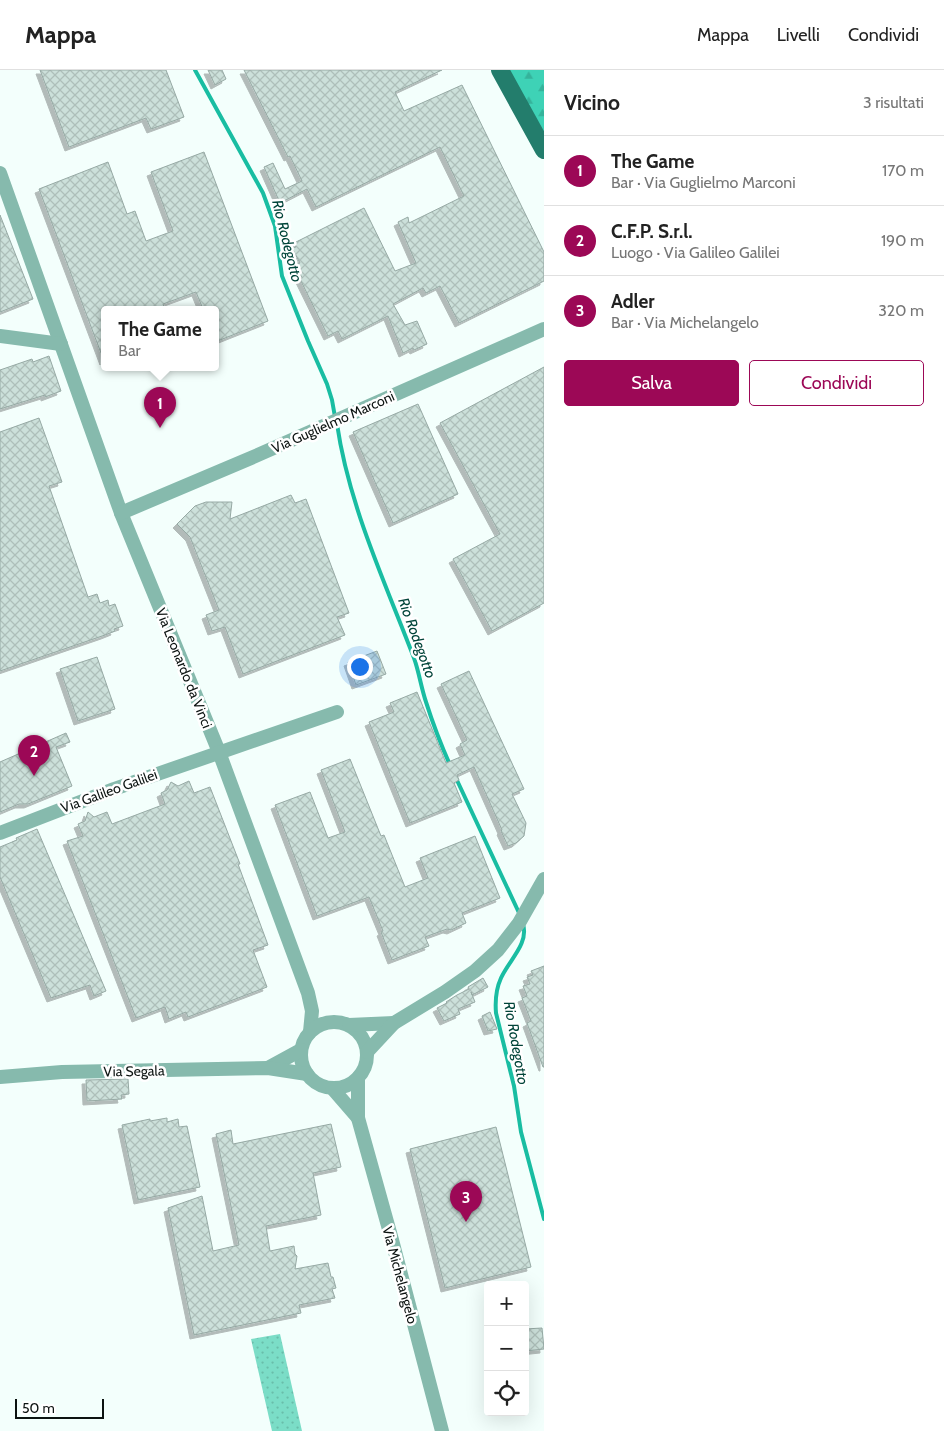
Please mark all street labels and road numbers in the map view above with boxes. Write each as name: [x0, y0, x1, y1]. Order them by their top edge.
street label: Via Guglielmo Marconi: [269, 387, 397, 457]
street label: Via Leonardo da Vinci: [152, 605, 216, 731]
street label: Via Galileo Galilei: [58, 765, 160, 817]
street label: Via Segala: [103, 1061, 165, 1081]
street label: Via Michelangelo: [378, 1224, 422, 1326]

